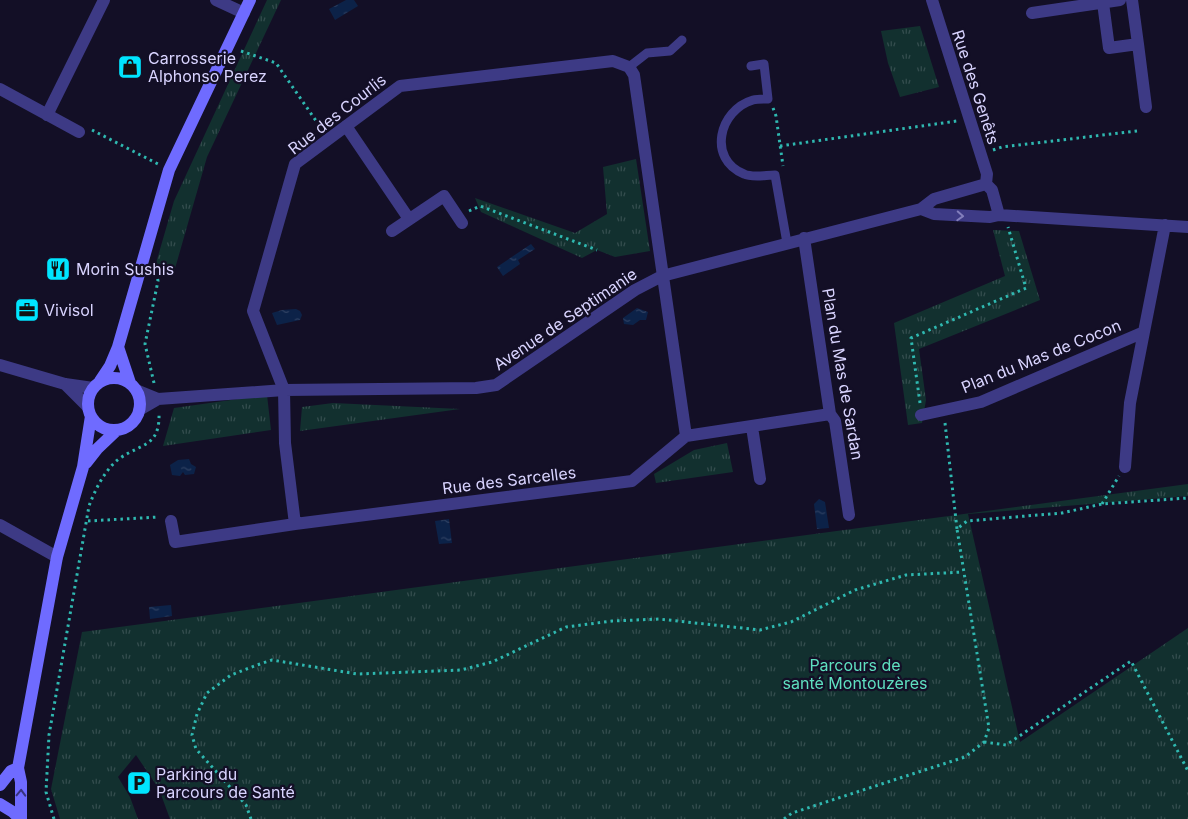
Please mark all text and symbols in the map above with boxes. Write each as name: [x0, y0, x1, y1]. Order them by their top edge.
street label: Rue des Genêts: [948, 27, 1004, 147]
place label: Carrosserie Alphonso Perez: [148, 48, 267, 86]
shop icon: Carrosserie Alphonso Perez: [117, 54, 143, 80]
street label: Rue des Courlis: [284, 70, 390, 158]
one-way arrow: [956, 210, 964, 221]
restaurant icon: Morin Sushis: [45, 256, 71, 282]
place label: Morin Sushis: [76, 259, 174, 279]
street label: Avenue de Septimanie: [490, 264, 640, 374]
street label: Plan du Mas de Sardan: [818, 287, 868, 461]
office icon: Vivisol: [14, 297, 40, 323]
place label: Vivisol: [44, 300, 94, 320]
street label: Plan du Mas de Cocon: [958, 315, 1124, 397]
street label: Rue des Sarcelles: [441, 462, 577, 498]
park label: Parcours de santé Montouzères: [783, 655, 927, 693]
place label: Parking du Parcours de Santé: [156, 764, 295, 802]
parking icon: Parking du Parcours de Santé: [126, 770, 152, 796]
one-way arrow: [15, 789, 26, 797]

